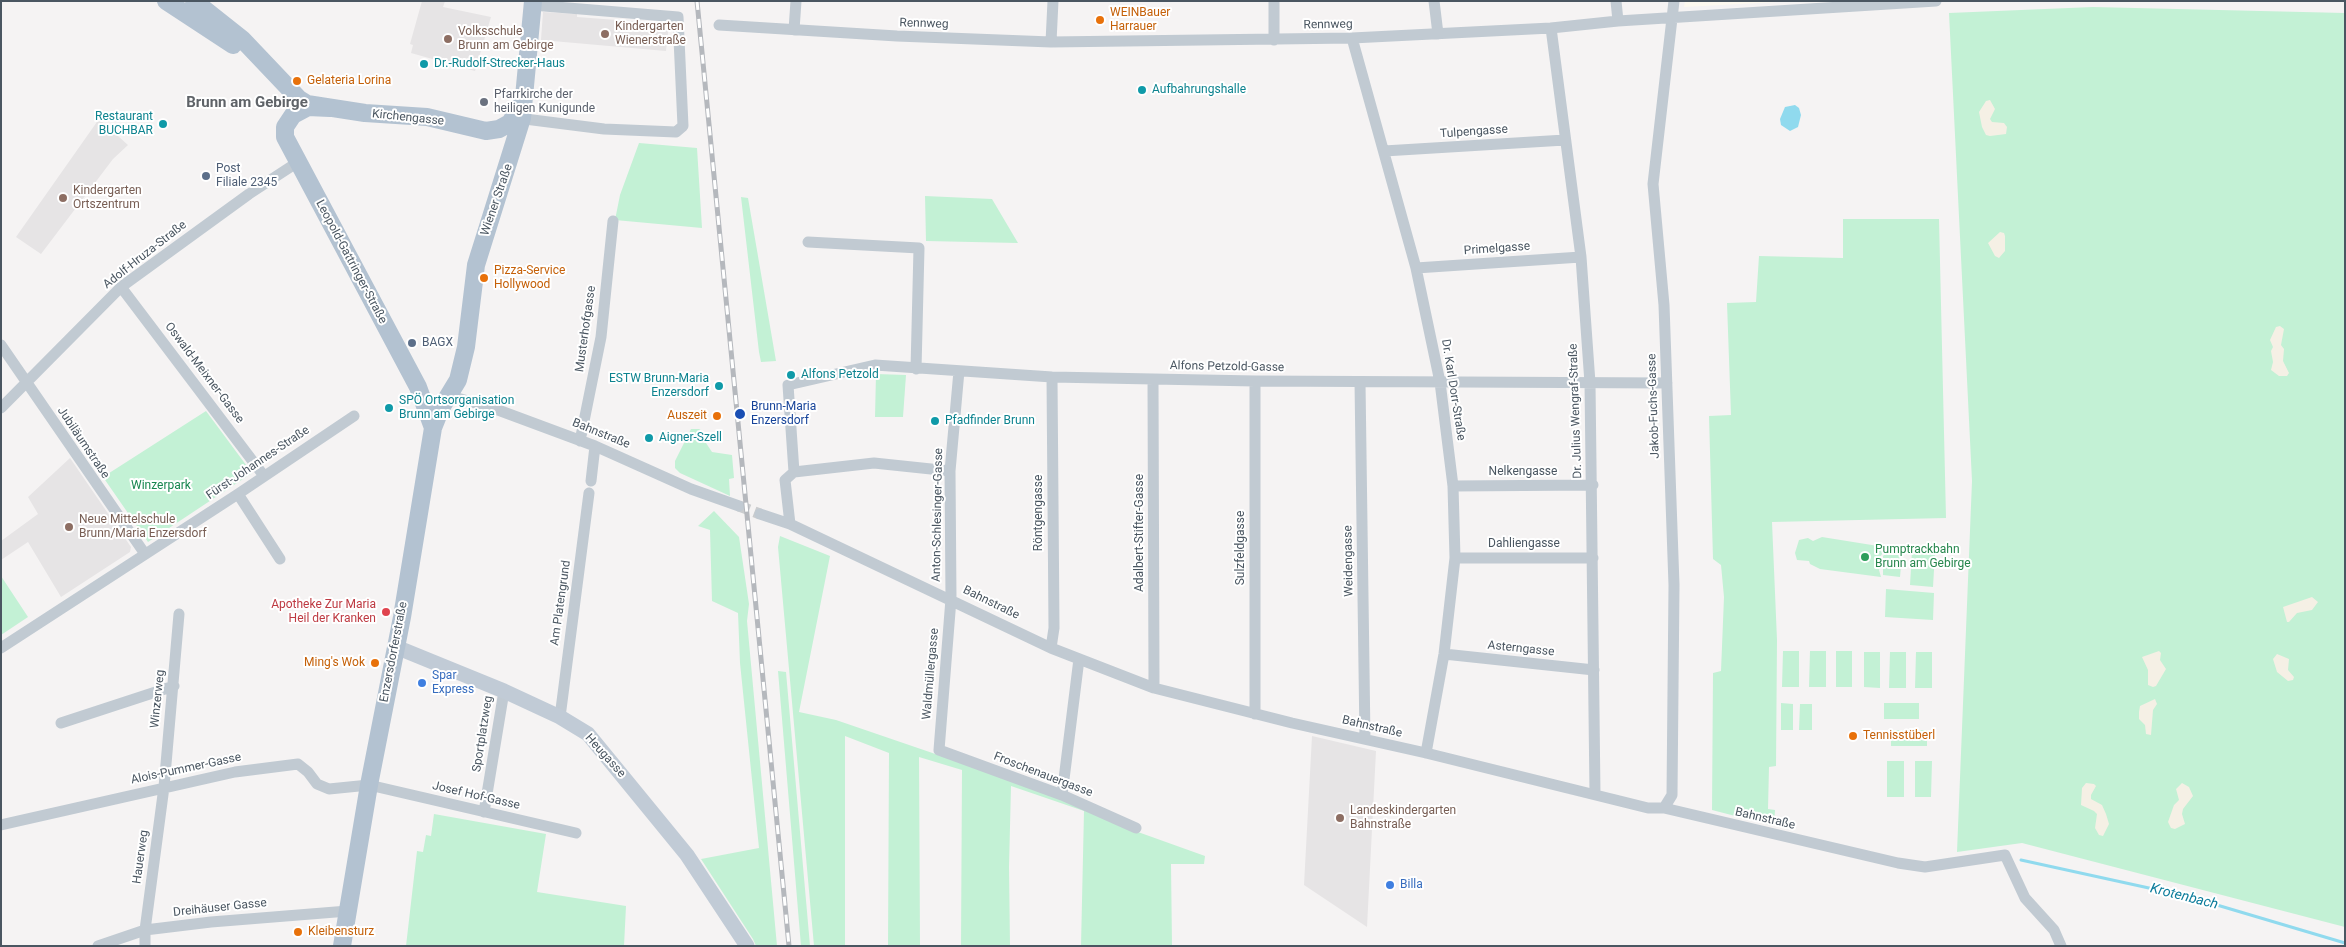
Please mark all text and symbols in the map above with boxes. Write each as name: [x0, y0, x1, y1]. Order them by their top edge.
place label: WEINBauer Harrauer: [1110, 6, 1170, 34]
marker: WEINBauer Harrauer: [1094, 14, 1106, 26]
street label: Rennweg: [899, 16, 949, 32]
street label: Rennweg: [1303, 17, 1353, 33]
place label: Kindergarten Wienerstraße: [615, 20, 686, 48]
place label: Volksschule Brunn am Gebirge: [458, 25, 554, 53]
marker: Kindergarten Wienerstraße: [599, 28, 611, 40]
marker: Volksschule Brunn am Gebirge: [442, 33, 454, 45]
place label: Dr.-Rudolf-Strecker-Haus: [434, 57, 565, 71]
marker: Dr.-Rudolf-Strecker-Haus: [418, 58, 430, 70]
place label: Gelateria Lorina: [307, 74, 391, 88]
marker: Gelateria Lorina: [291, 75, 303, 87]
place label: Aufbahrungshalle: [1152, 83, 1246, 97]
marker: Aufbahrungshalle: [1136, 84, 1148, 96]
place label: Pfarrkirche der heiligen Kunigunde: [494, 88, 595, 116]
district label: Brunn am Gebirge: [186, 94, 308, 112]
marker: Pfarrkirche der heiligen Kunigunde: [478, 96, 490, 108]
street label: Kirchengasse: [371, 107, 445, 129]
place label: Restaurant BUCHBAR: [95, 110, 153, 138]
marker: Restaurant BUCHBAR: [157, 118, 169, 130]
street label: Tulpengasse: [1440, 122, 1508, 142]
place label: Post Filiale 2345: [216, 162, 277, 190]
street label: Wiener Straße: [478, 162, 516, 238]
marker: Post Filiale 2345: [200, 170, 212, 182]
place label: Kindergarten Ortszentrum: [73, 184, 142, 212]
marker: Kindergarten Ortszentrum: [57, 192, 69, 204]
street label: Leopold-Gattringer-Straße: [312, 198, 390, 326]
street label: Adolf-Hruza-Straße: [100, 218, 190, 292]
street label: Primelgasse: [1463, 240, 1531, 258]
place label: Pizza-Service Hollywood: [494, 264, 565, 292]
marker: Pizza-Service Hollywood: [478, 272, 490, 284]
street label: Musterhofgasse: [573, 285, 599, 373]
street label: Oswald-Meixner-Gasse: [161, 320, 247, 426]
place label: BAGX: [422, 336, 453, 350]
marker: BAGX: [406, 337, 418, 349]
street label: Dr. Karl Dorr-Straße: [1438, 338, 1468, 442]
street label: Dr. Julius Wengraf-Straße: [1566, 343, 1586, 479]
street label: Jakob-Fuchs-Gasse: [1645, 353, 1663, 459]
street label: Alfons Petzold-Gasse: [1170, 359, 1284, 375]
place label: Alfons Petzold: [801, 368, 879, 382]
marker: Alfons Petzold: [785, 369, 797, 381]
place label: ESTW Brunn-Maria Enzersdorf: [609, 372, 709, 400]
marker: ESTW Brunn-Maria Enzersdorf: [713, 380, 725, 392]
place label: SPÖ Ortsorganisation Brunn am Gebirge: [399, 394, 514, 422]
place label: Brunn-Maria Enzersdorf: [751, 400, 816, 428]
marker: SPÖ Ortsorganisation Brunn am Gebirge: [383, 402, 395, 414]
street label: Jubiläumstraße: [54, 404, 112, 482]
marker: Brunn-Maria Enzersdorf: [733, 407, 747, 421]
place label: Auszeit: [667, 409, 707, 423]
marker: Auszeit: [711, 410, 723, 422]
place label: Pfadfinder Brunn: [945, 414, 1035, 428]
marker: Pfadfinder Brunn: [929, 415, 941, 427]
street label: Bahnstraße: [570, 416, 632, 452]
street label: Fürst-Johannes-Straße: [204, 423, 312, 503]
place label: Aigner-Szell: [659, 431, 722, 445]
marker: Aigner-Szell: [643, 432, 655, 444]
street label: Anton-Schlesinger-Gasse: [930, 448, 946, 582]
street label: Nelkengasse: [1489, 465, 1557, 479]
street label: Adalbert-Stifter-Gasse: [1133, 474, 1147, 592]
street label: Röntgengasse: [1032, 475, 1046, 551]
park label: Winzerpark: [131, 479, 191, 493]
street label: Sulzfeldgasse: [1234, 511, 1248, 585]
place label: Neue Mittelschule Brunn/Maria Enzersdorf: [79, 513, 207, 541]
marker: Neue Mittelschule Brunn/Maria Enzersdorf: [63, 521, 75, 533]
street label: Weidengasse: [1341, 525, 1357, 597]
street label: Dahliengasse: [1488, 537, 1560, 551]
place label: Pumptrackbahn Brunn am Gebirge: [1875, 543, 1971, 571]
marker: Pumptrackbahn Brunn am Gebirge: [1859, 551, 1871, 563]
street label: Am Platengrund: [548, 559, 574, 647]
street label: Bahnstraße: [960, 583, 1022, 623]
place label: Apotheke Zur Maria Heil der Kranken: [271, 598, 376, 626]
street label: Enzersdorferstraße: [377, 600, 411, 704]
marker: Apotheke Zur Maria Heil der Kranken: [380, 606, 392, 618]
street label: Waldmüllergasse: [920, 628, 942, 720]
street label: Asterngasse: [1487, 638, 1555, 660]
place label: Ming's Wok: [304, 656, 365, 670]
marker: Ming's Wok: [369, 657, 381, 669]
street label: Winzerweg: [148, 669, 168, 729]
place label: Spar Express: [432, 669, 474, 697]
marker: Spar Express: [416, 677, 428, 689]
street label: Sportplatzweg: [470, 695, 496, 773]
street label: Bahnstraße: [1341, 713, 1403, 741]
place label: Tennisstüberl: [1863, 729, 1935, 743]
marker: Tennisstüberl: [1847, 730, 1859, 742]
street label: Heugasse: [582, 731, 628, 781]
street label: Froschenauergasse: [991, 749, 1095, 801]
street label: Alois-Pummer-Gasse: [130, 750, 242, 788]
street label: Josef Hof-Gasse: [431, 779, 521, 813]
place label: Landeskindergarten Bahnstraße: [1350, 804, 1456, 832]
street label: Bahnstraße: [1734, 805, 1796, 833]
marker: Landeskindergarten Bahnstraße: [1334, 812, 1346, 824]
street label: Hauerweg: [130, 829, 152, 885]
place label: Billa: [1400, 878, 1423, 892]
marker: Billa: [1384, 879, 1396, 891]
water label: Krotenbach: [2148, 880, 2220, 914]
street label: Dreihäuser Gasse: [173, 896, 267, 920]
place label: Kleibensturz: [308, 925, 374, 939]
marker: Kleibensturz: [292, 926, 304, 938]

